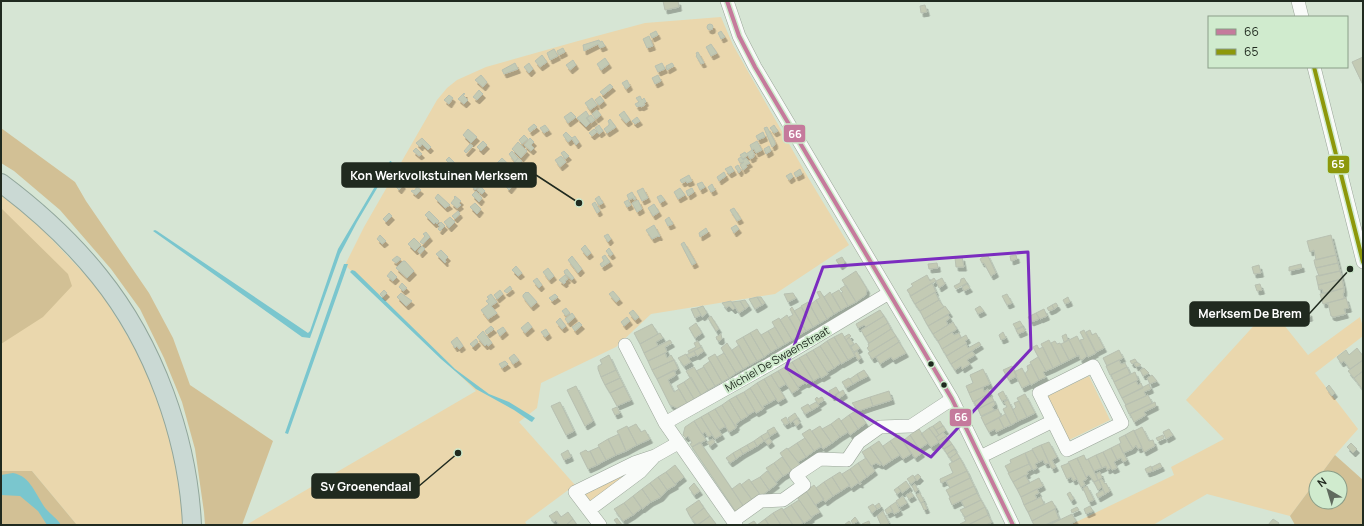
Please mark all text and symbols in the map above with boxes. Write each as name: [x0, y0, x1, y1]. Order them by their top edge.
legend: [1208, 16, 1348, 68]
text: 66: [1244, 23, 1259, 40]
text: 65: [1244, 43, 1258, 60]
line badge: 66: [783, 124, 806, 143]
text: 66: [788, 126, 802, 141]
line badge: 65: [1327, 155, 1350, 174]
text: 65: [1331, 156, 1345, 171]
callout: Kon Werkvolkstuinen Merksem: [342, 163, 536, 187]
text: Kon Werkvolkstuinen Merksem: [350, 167, 528, 184]
callout: Merksem De Brem: [1190, 302, 1309, 326]
text: Merksem De Brem: [1198, 305, 1302, 322]
street label: Michiel De Swaenstraat: [722, 322, 832, 395]
unlabelled marker: [926, 359, 936, 369]
unlabelled marker: [939, 380, 949, 390]
line badge: 66: [949, 408, 972, 427]
text: 66: [954, 409, 968, 424]
north arrow: [1308, 470, 1348, 510]
text: N: [1314, 473, 1329, 490]
callout: Sv Groenendaal: [312, 474, 419, 498]
text: Sv Groenendaal: [320, 478, 412, 495]

